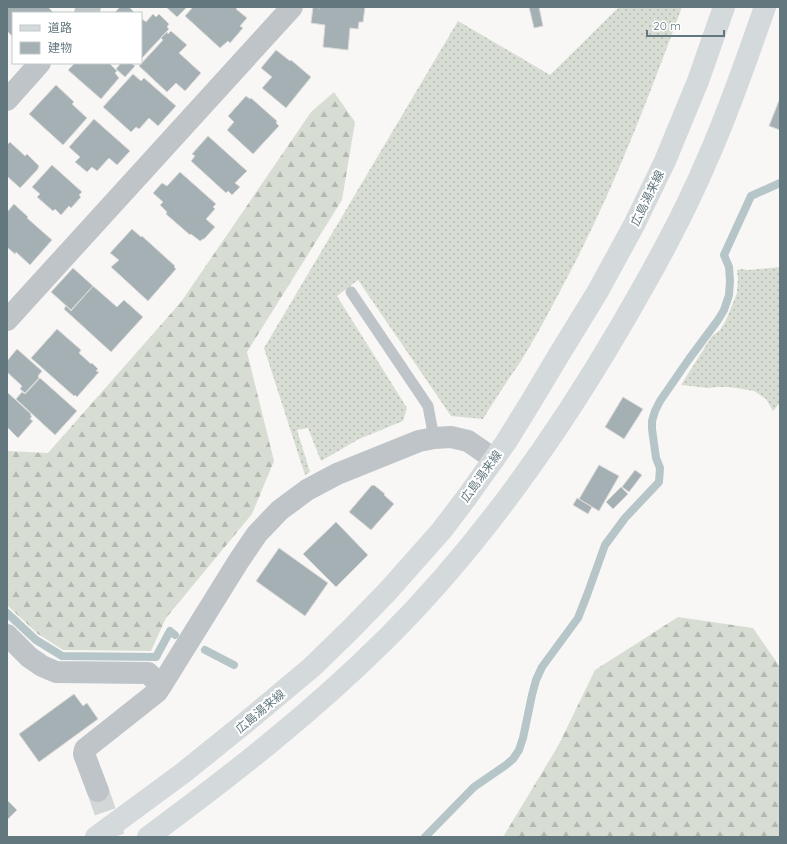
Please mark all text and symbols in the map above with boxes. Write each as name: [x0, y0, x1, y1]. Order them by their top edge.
legend: [12, 12, 142, 64]
scale bar: [647, 12, 724, 38]
text: 20 m: [653, 18, 681, 33]
text: 道路: [48, 20, 72, 35]
text: 建物: [48, 40, 72, 55]
street label: 広島湯来線: [627, 168, 667, 228]
street label: 広島湯来線: [457, 447, 505, 505]
street label: 広島湯来線: [232, 686, 288, 736]

